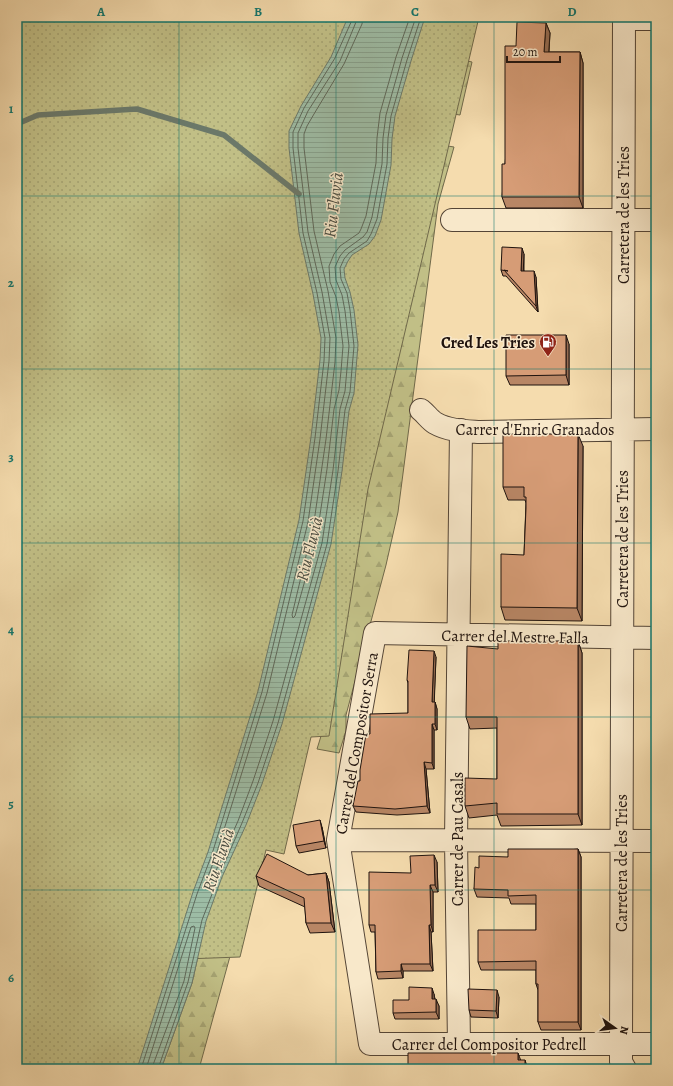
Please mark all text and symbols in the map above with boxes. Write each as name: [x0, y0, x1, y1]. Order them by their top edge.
text: A: [96, 3, 106, 20]
text: B: [254, 3, 262, 20]
text: C: [411, 3, 419, 20]
text: D: [567, 3, 577, 20]
scale bar: [507, 38, 560, 64]
text: 20 m: [513, 44, 537, 60]
text: 1: [9, 100, 14, 117]
street label: Carretera de les Tries: [613, 146, 635, 284]
water label: Riu Fluvià: [318, 171, 349, 239]
text: 2: [8, 274, 15, 291]
place label: Cred Les Tries: [441, 332, 535, 354]
fuel station icon: Cred Les Tries: [538, 332, 558, 357]
street label: Carrer d'Enric Granados: [456, 419, 614, 441]
text: 3: [8, 448, 14, 465]
street label: Carretera de les Tries: [612, 470, 634, 608]
water label: Riu Fluvià: [290, 514, 329, 584]
text: 4: [8, 621, 14, 638]
street label: Carrer del Mestre Falla: [441, 625, 589, 649]
street label: Carrer del Compositor Serra: [330, 650, 384, 836]
street label: Carrer de Pau Casals: [447, 772, 469, 906]
street label: Carretera de les Tries: [611, 794, 633, 932]
text: 5: [8, 795, 14, 812]
water label: Riu Fluvià: [197, 825, 240, 895]
text: 6: [8, 969, 14, 986]
north arrow: [595, 1008, 635, 1048]
text: N: [616, 1025, 632, 1036]
street label: Carrer del Compositor Pedrell: [392, 1034, 586, 1056]

